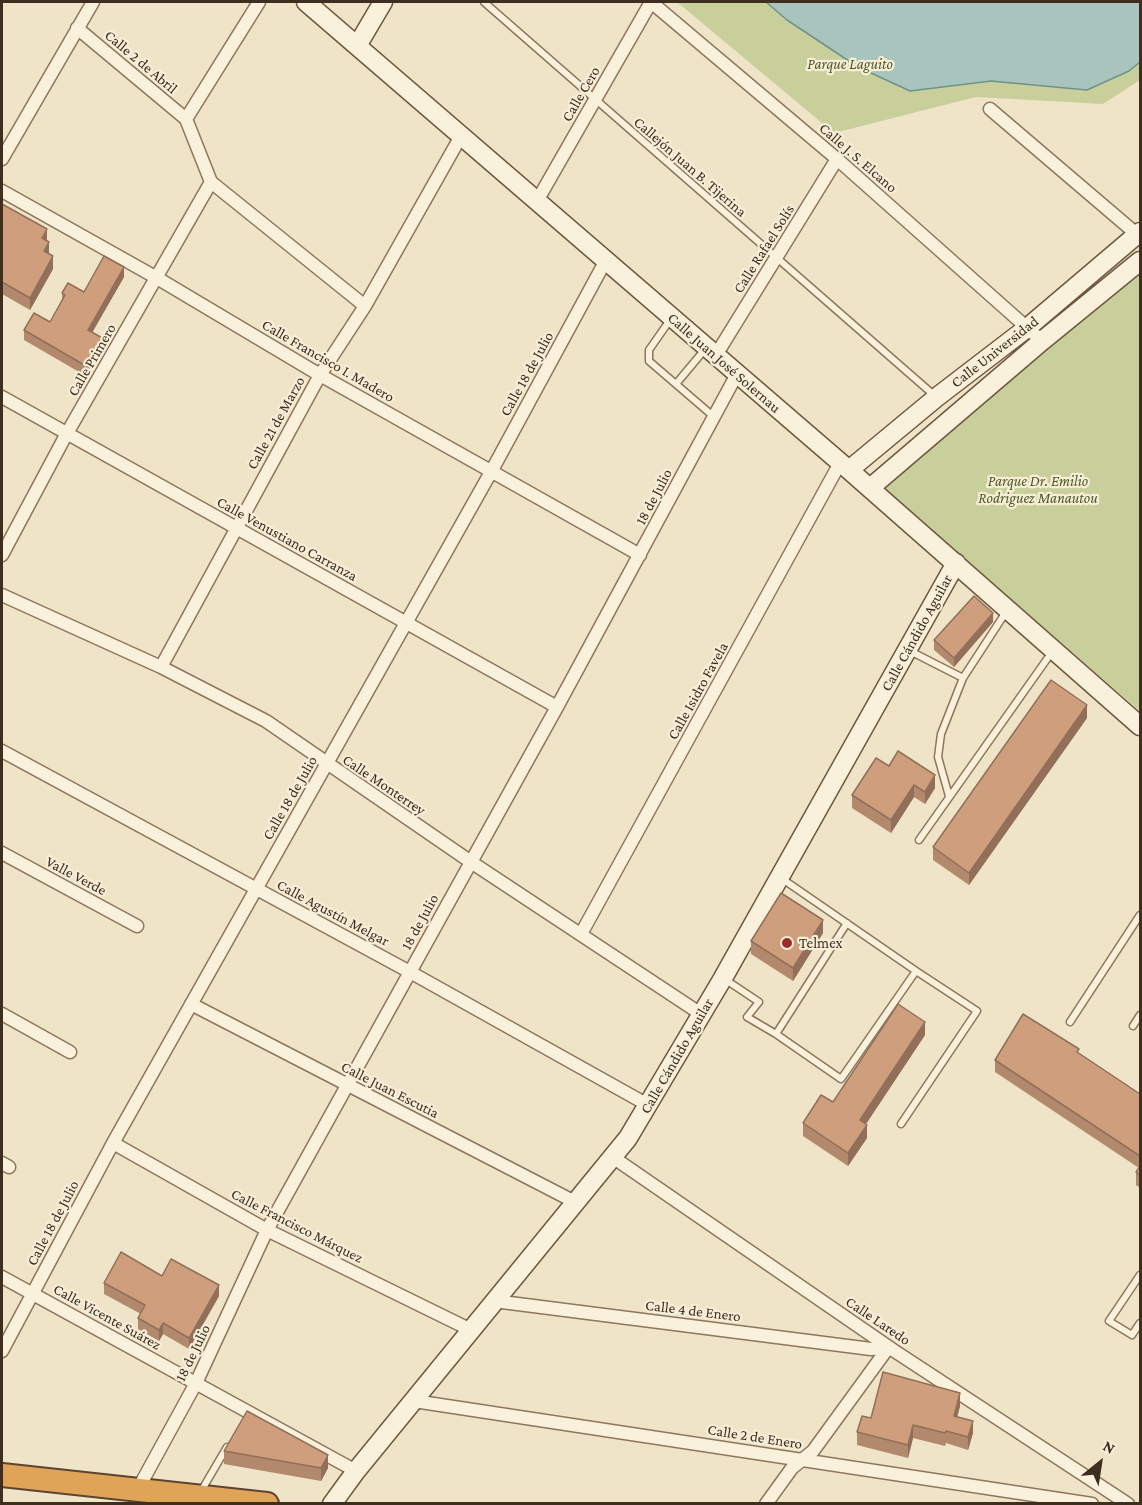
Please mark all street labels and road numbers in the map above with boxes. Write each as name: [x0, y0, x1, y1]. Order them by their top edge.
street label: Calle 2 de Abril: [101, 26, 181, 98]
street label: Calle Cero: [558, 63, 604, 125]
street label: Callejón Juan B. Tijerina: [630, 113, 750, 221]
street label: Calle J. S. Elcano: [815, 119, 901, 197]
street label: Calle Rafael Solís: [730, 201, 798, 297]
street label: Calle Juan José Solernau: [664, 309, 784, 417]
street label: Calle Universidad: [948, 312, 1042, 392]
street label: Calle Francisco I. Madero: [259, 316, 397, 406]
street label: Calle Primero: [64, 320, 120, 400]
street label: Calle 18 de Julio: [496, 329, 558, 419]
street label: Calle 21 de Marzo: [243, 373, 309, 473]
street label: 18 de Julio: [632, 466, 676, 528]
street label: Calle Venustiano Carranza: [214, 493, 360, 585]
street label: Calle Cándido Aguilar: [877, 572, 957, 694]
street label: Calle Isidro Favela: [664, 639, 732, 743]
street label: Calle Monterrey: [339, 751, 429, 819]
street label: Calle 18 de Julio: [259, 753, 321, 843]
street label: Valle Verde: [43, 853, 109, 899]
street label: Calle Agustín Melgar: [274, 876, 392, 950]
street label: 18 de Julio: [397, 891, 443, 953]
street label: Calle Cándido Aguilar: [637, 995, 717, 1117]
street label: Calle Juan Escutia: [338, 1058, 442, 1122]
street label: Calle 18 de Julio: [23, 1177, 83, 1269]
street label: Calle Francisco Márquez: [228, 1185, 366, 1267]
street label: Calle Vicente Suárez: [50, 1280, 164, 1354]
street label: Calle Laredo: [842, 1293, 914, 1349]
street label: Calle 4 de Enero: [644, 1296, 742, 1326]
street label: 18 de Julio: [172, 1322, 214, 1384]
street label: Calle 2 de Enero: [706, 1421, 804, 1453]

